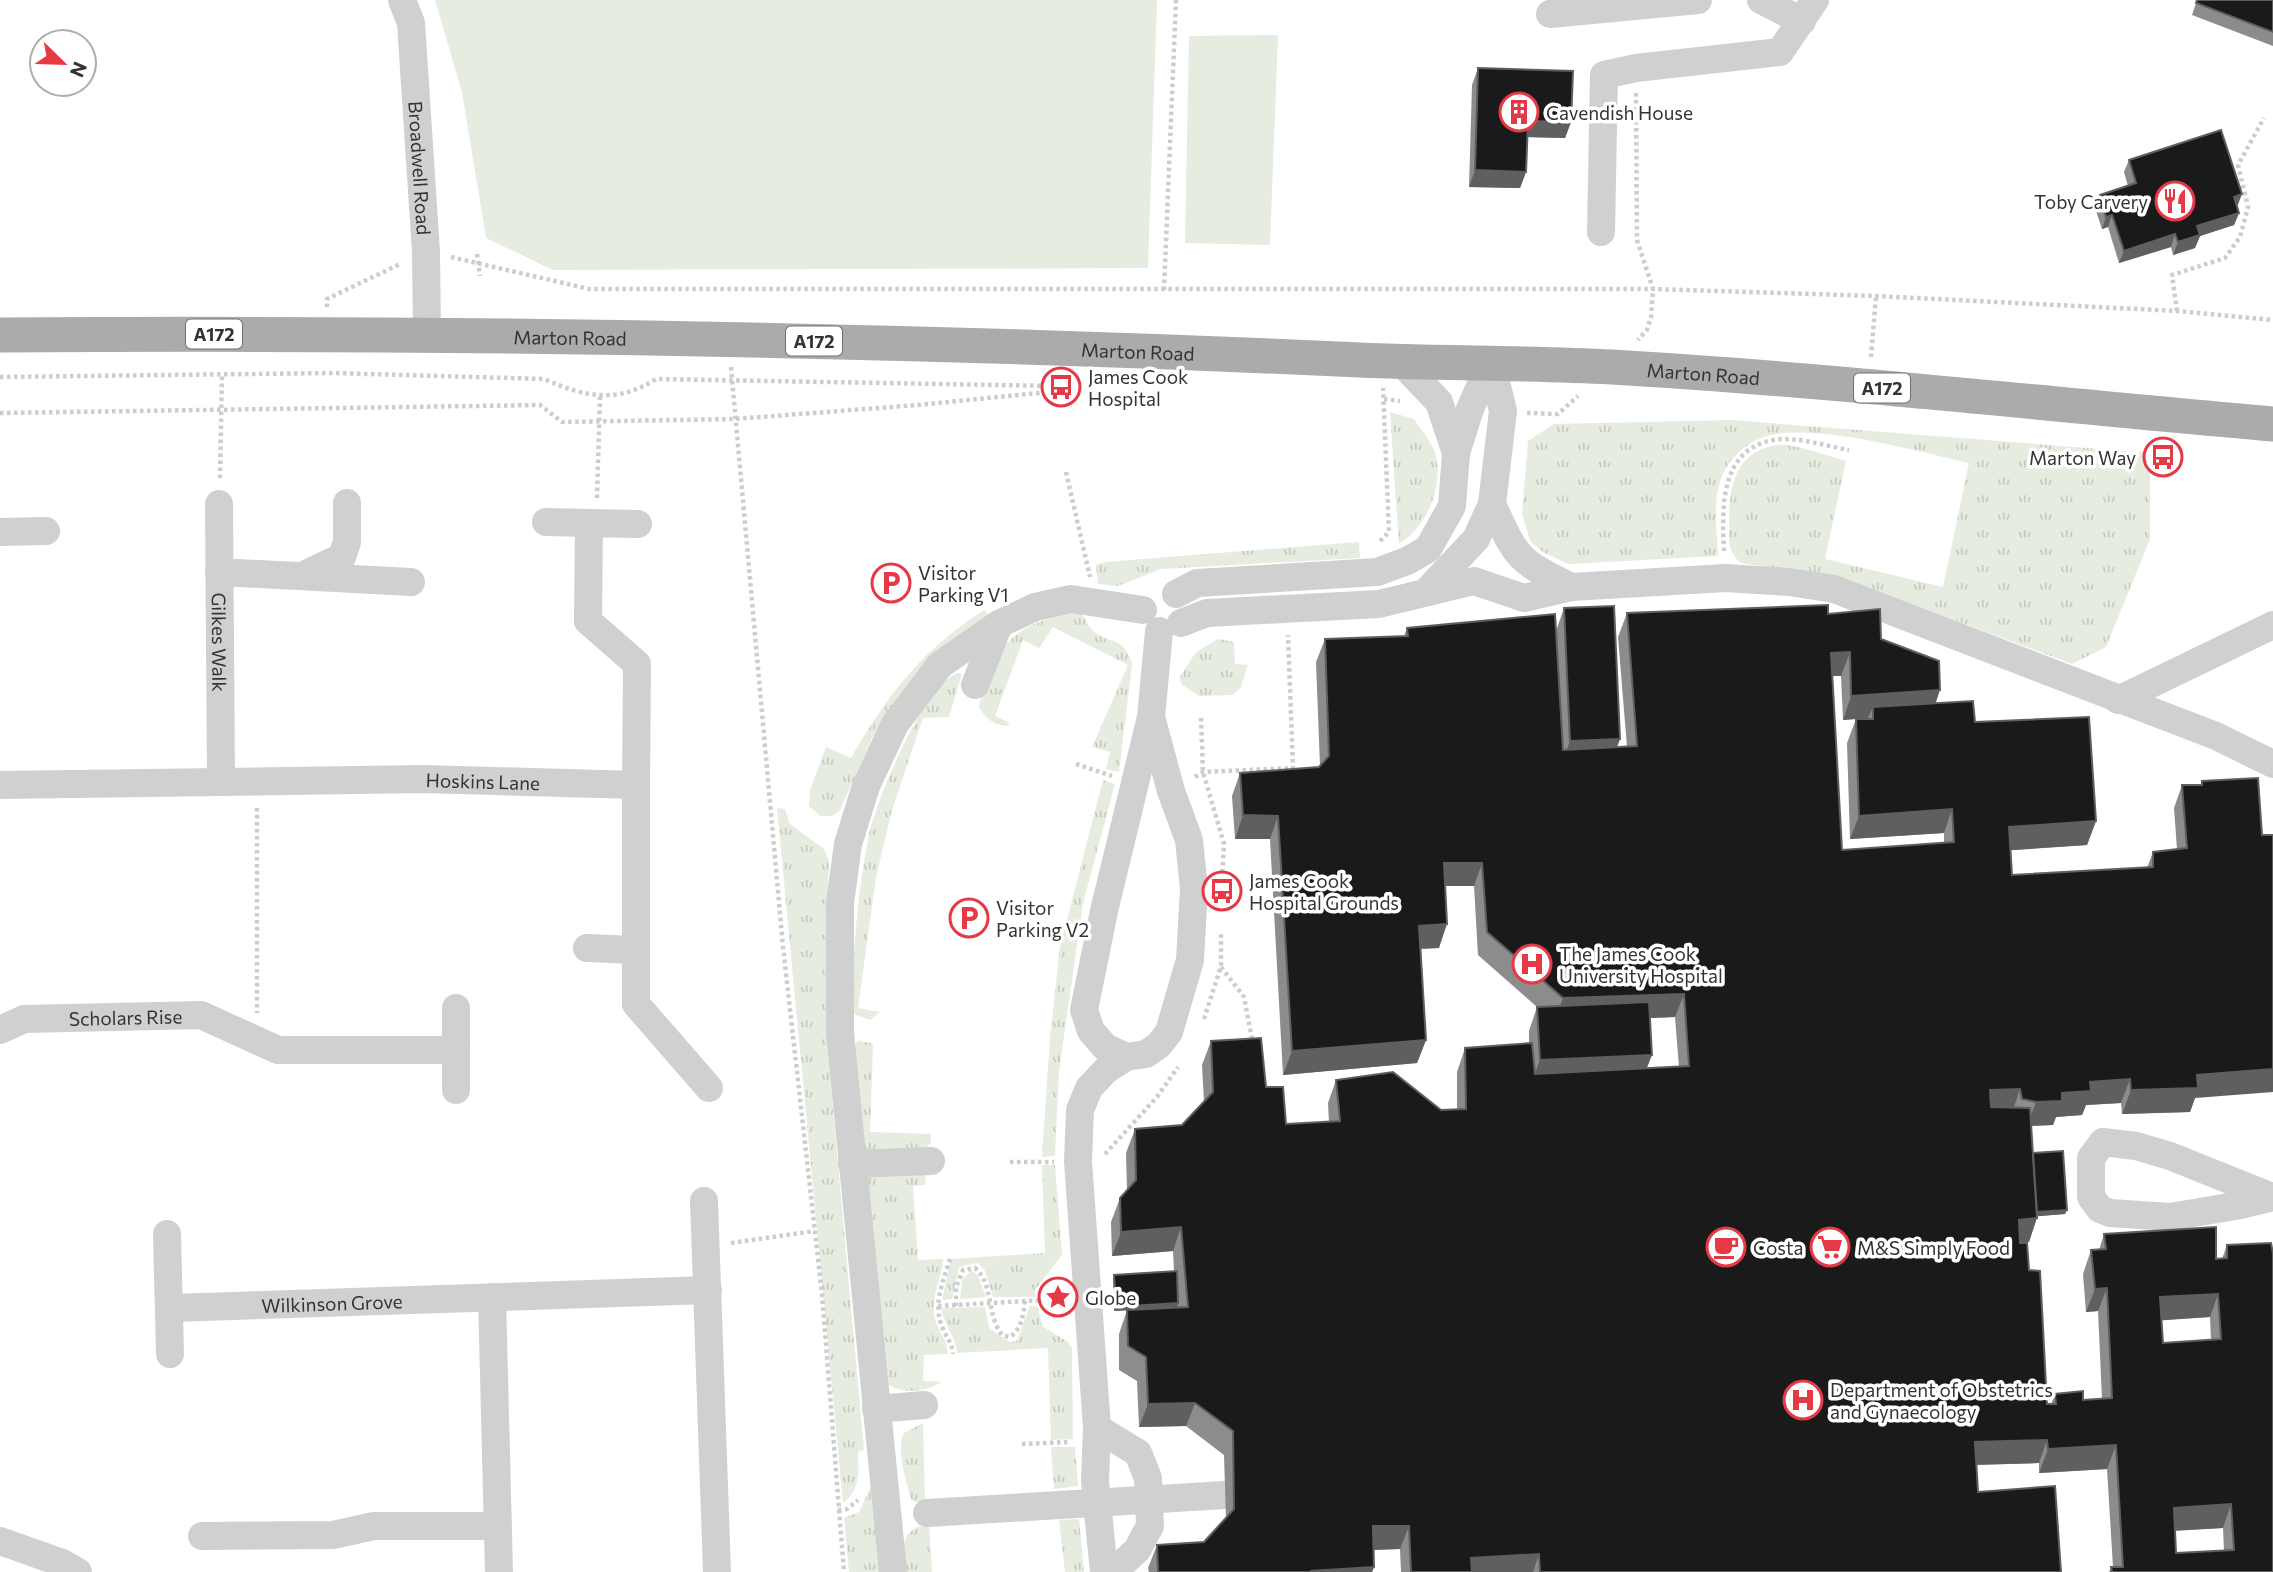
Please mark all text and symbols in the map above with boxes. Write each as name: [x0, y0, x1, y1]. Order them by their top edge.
north arrow: [28, 28, 98, 98]
text: N: [66, 59, 92, 81]
building icon: Cavendish House: [1498, 91, 1540, 133]
street label: Broadwell Road: [405, 100, 436, 236]
place label: Cavendish House: [1546, 101, 1693, 124]
restaurant icon: Toby Carvery: [2154, 180, 2196, 222]
place label: Toby Carvery: [2034, 190, 2148, 213]
road number: A172: [186, 320, 242, 348]
street label: Marton Road: [513, 325, 627, 349]
road number: A172: [786, 326, 842, 356]
street label: Marton Road: [1081, 337, 1195, 365]
street label: Marton Road: [1646, 358, 1761, 389]
place label: James Cook Hospital: [1088, 365, 1188, 410]
bus stop icon: James Cook Hospital: [1040, 366, 1082, 408]
road number: A172: [1854, 374, 1910, 402]
bus stop icon: Marton Way: [2142, 436, 2184, 478]
place label: Marton Way: [2029, 446, 2136, 469]
place label: Visitor Parking V1: [918, 561, 1009, 606]
parking icon: Visitor Parking V1: [870, 562, 912, 604]
street label: Gilkes Walk: [208, 592, 232, 692]
street label: Hoskins Lane: [426, 768, 540, 794]
place label: James Cook Hospital Grounds: [1249, 869, 1399, 914]
bus stop icon: James Cook Hospital Grounds: [1201, 870, 1243, 912]
place label: Visitor Parking V2: [996, 896, 1089, 941]
parking icon: Visitor Parking V2: [948, 897, 990, 939]
place label: The James Cook University Hospital: [1559, 942, 1723, 987]
hospital icon: The James Cook University Hospital: [1511, 943, 1553, 985]
street label: Scholars Rise: [69, 1004, 183, 1029]
cafe icon: Costa: [1705, 1226, 1747, 1268]
supermarket icon: M&S Simply Food: [1809, 1226, 1851, 1268]
place label: Costa: [1753, 1236, 1804, 1259]
place label: M&S Simply Food: [1857, 1236, 2010, 1259]
place icon: Globe: [1037, 1276, 1079, 1318]
place label: Globe: [1085, 1286, 1136, 1309]
street label: Wilkinson Grove: [261, 1289, 403, 1316]
place label: Department of Obstetrics and Gynaecology: [1830, 1378, 2053, 1423]
hospital icon: Department of Obstetrics and Gynaecology: [1782, 1379, 1824, 1421]

